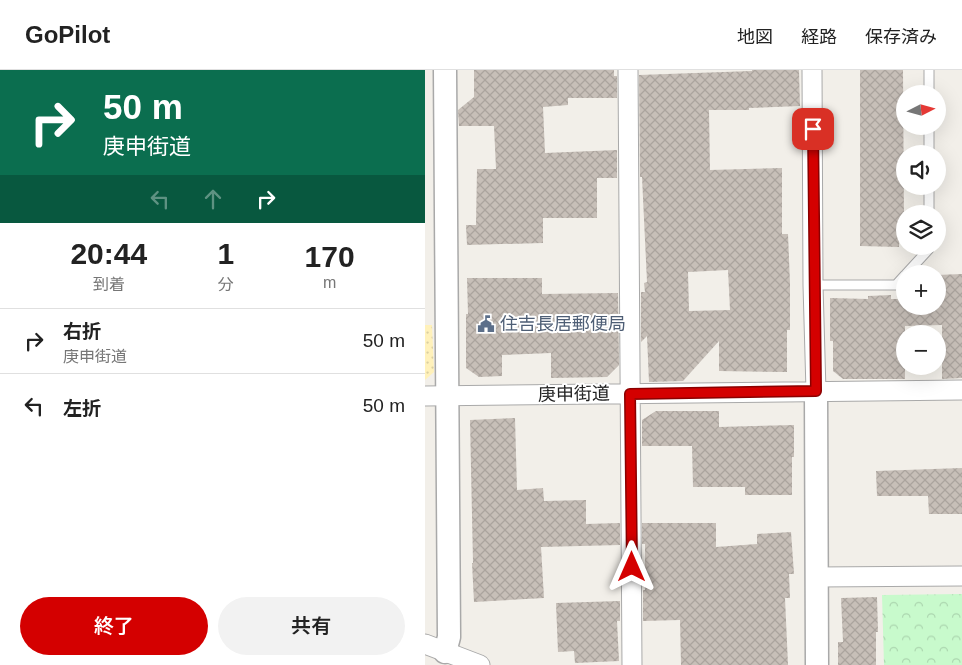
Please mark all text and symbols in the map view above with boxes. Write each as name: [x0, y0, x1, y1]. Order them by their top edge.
text: GoPilot: [25, 21, 110, 48]
text: 地図: [737, 27, 773, 47]
text: 経路: [801, 27, 837, 47]
text: 保存済み: [865, 27, 937, 47]
north arrow: [896, 85, 946, 135]
map controls: [896, 85, 946, 375]
text: 50 m: [103, 87, 183, 126]
icon: right: [20, 90, 85, 155]
pin: [792, 108, 834, 150]
icon: arrive: [799, 115, 827, 143]
text: 庚申街道: [103, 134, 191, 159]
button: sound: [896, 145, 946, 195]
icon: left: [146, 185, 174, 213]
icon: ahead: [199, 185, 227, 213]
icon: right: [252, 185, 280, 213]
button: layers: [896, 205, 946, 255]
text: 20:44: [70, 237, 147, 270]
text: 1: [217, 237, 234, 270]
text: 170: [305, 240, 355, 273]
button: +: [896, 265, 946, 315]
text: m: [323, 274, 336, 291]
text: 到着: [93, 276, 125, 293]
text: 分: [218, 276, 234, 293]
public building icon: 住吉長居郵便局: [476, 314, 496, 334]
place label: 住吉長居郵便局: [500, 314, 626, 334]
text: 右折: [63, 321, 101, 342]
button: −: [896, 325, 946, 375]
icon: right: [20, 327, 48, 355]
text: 50 m: [363, 330, 405, 351]
text: 庚申街道: [63, 348, 127, 365]
street label: 庚申街道: [538, 383, 610, 405]
icon: left: [20, 392, 48, 420]
text: 50 m: [363, 395, 405, 416]
text: 左折: [63, 398, 101, 419]
position arrow: [605, 540, 657, 592]
button: 終了: [20, 597, 208, 655]
button: 共有: [218, 597, 405, 655]

